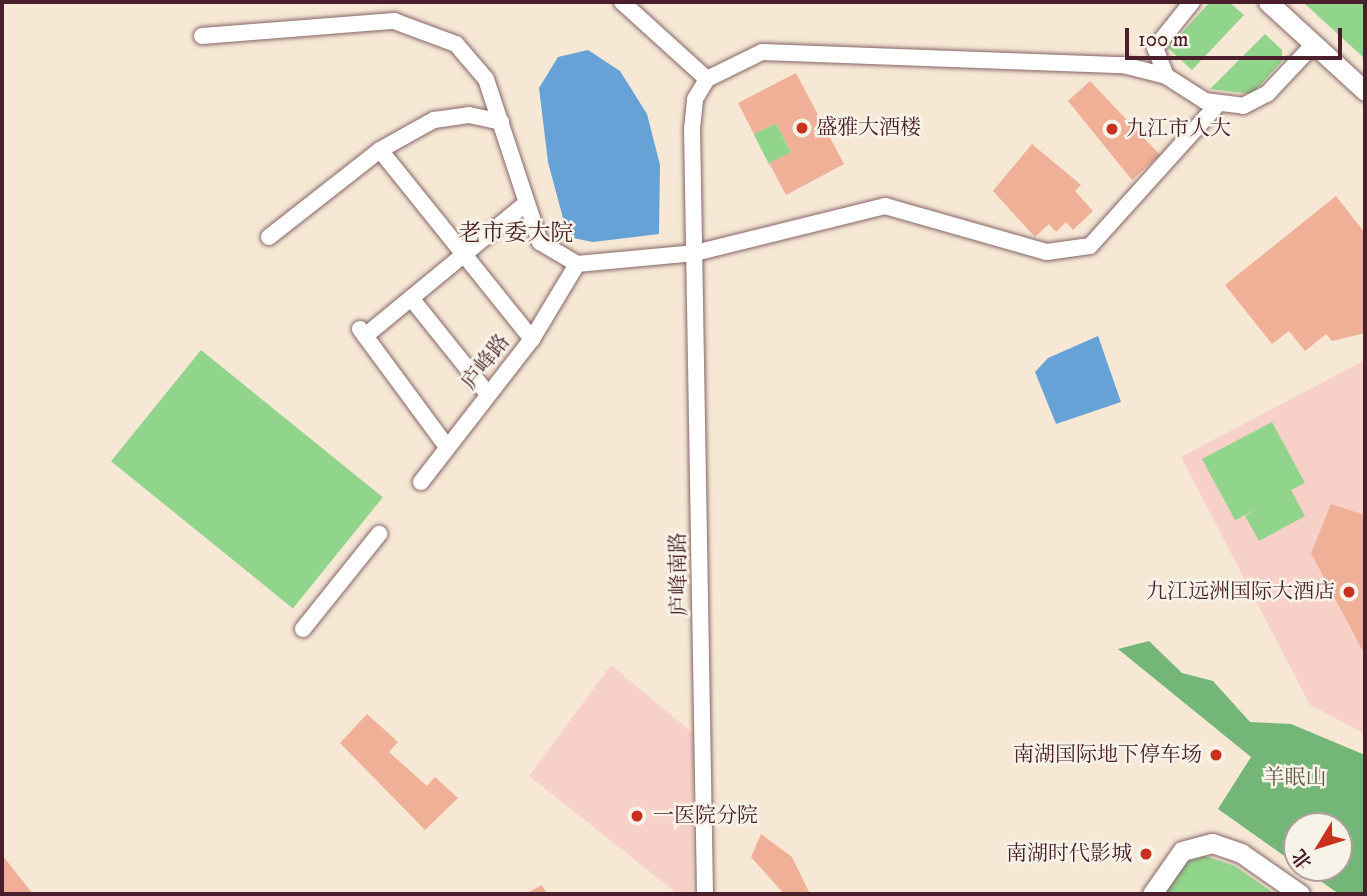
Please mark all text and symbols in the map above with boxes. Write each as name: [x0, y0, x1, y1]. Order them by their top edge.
scale bar: [1129, 14, 1346, 58]
text: 100 m: [1138, 27, 1189, 53]
place label: 盛雅大酒楼: [816, 115, 921, 141]
place label: 九江市人大: [1126, 116, 1231, 142]
marker: 盛雅大酒楼: [794, 120, 810, 136]
marker: 九江市人大: [1104, 121, 1120, 137]
district label: 老市委大院: [459, 220, 573, 248]
street label: 庐峰路: [457, 329, 515, 395]
street label: 庐峰南路: [666, 532, 692, 616]
place label: 九江远洲国际大酒店: [1146, 579, 1335, 605]
marker: 九江远洲国际大酒店: [1341, 584, 1357, 600]
place label: 南湖国际地下停车场: [1013, 742, 1202, 768]
marker: 南湖国际地下停车场: [1208, 747, 1224, 763]
park label: 羊眠山: [1264, 765, 1326, 791]
place label: 一医院分院: [653, 803, 758, 829]
marker: 一医院分院: [627, 806, 647, 826]
north arrow: [1283, 812, 1353, 882]
place label: 南湖时代影城: [1006, 841, 1132, 867]
text: 北: [1288, 844, 1318, 874]
marker: 南湖时代影城: [1138, 846, 1154, 862]

